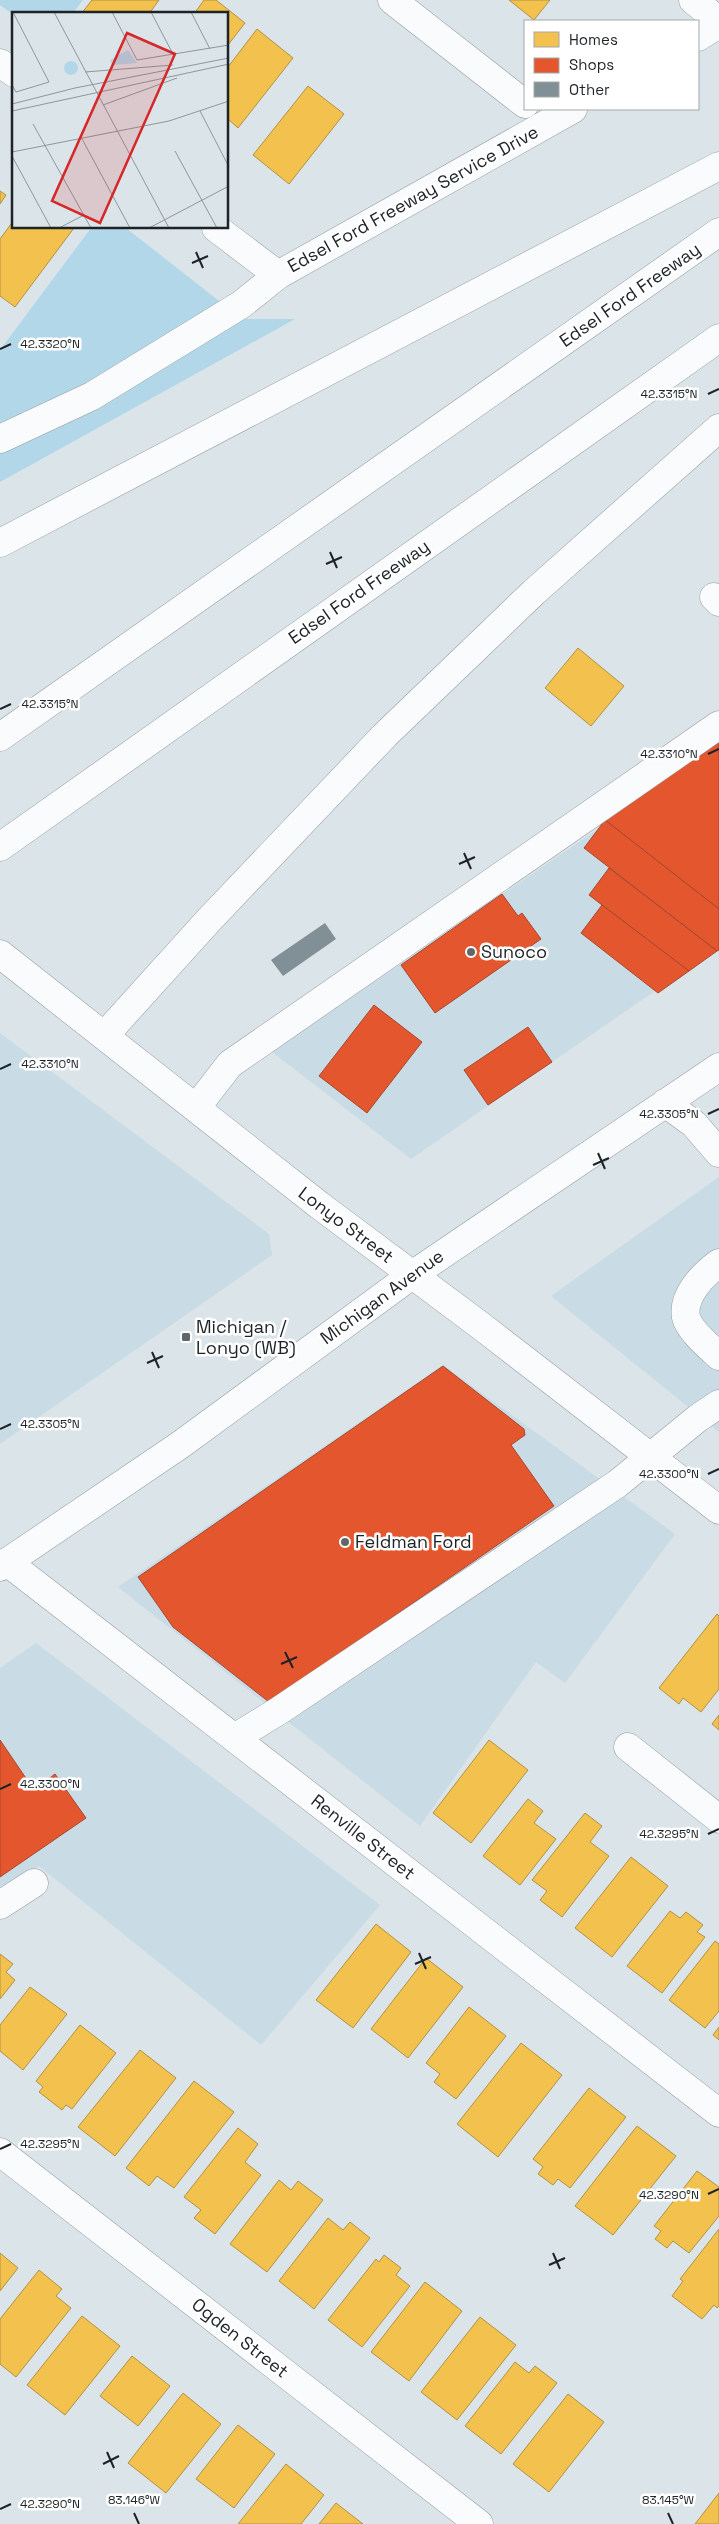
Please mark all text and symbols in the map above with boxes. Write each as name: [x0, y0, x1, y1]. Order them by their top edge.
inset map: [12, 12, 229, 229]
legend: [524, 20, 699, 110]
text: Homes: [569, 30, 618, 49]
text: Shops: [569, 55, 614, 74]
text: Other: [569, 80, 610, 99]
street label: Edsel Ford Freeway Service Drive: [283, 120, 542, 277]
street label: Edsel Ford Freeway: [555, 237, 705, 352]
text: 42.3320°N: [20, 336, 80, 352]
text: 42.3315°N: [641, 386, 697, 402]
street label: Edsel Ford Freeway: [284, 534, 434, 649]
text: 42.3315°N: [22, 696, 78, 712]
text: 42.3310°N: [640, 746, 698, 762]
place label: Sunoco: [481, 940, 547, 963]
marker: Sunoco: [465, 946, 477, 958]
text: 42.3310°N: [21, 1056, 79, 1072]
text: 42.3305°N: [639, 1106, 699, 1122]
street label: Lonyo Street: [294, 1181, 399, 1268]
street label: Michigan Avenue: [315, 1244, 448, 1349]
place label: Michigan / Lonyo (WB): [196, 1315, 296, 1359]
marker: Michigan / Lonyo (WB): [180, 1331, 192, 1343]
text: 42.3305°N: [20, 1416, 80, 1432]
text: 42.3300°N: [639, 1466, 699, 1482]
place label: Feldman Ford: [355, 1530, 472, 1553]
marker: Feldman Ford: [339, 1536, 351, 1548]
text: 42.3300°N: [20, 1776, 80, 1792]
street label: Renville Street: [307, 1789, 420, 1884]
text: 42.3295°N: [639, 1826, 699, 1842]
text: 42.3295°N: [20, 2136, 80, 2152]
text: 42.3290°N: [639, 2187, 699, 2203]
street label: Ogden Street: [187, 2293, 293, 2383]
text: 83.146°W: [108, 2492, 161, 2508]
text: 83.145°W: [642, 2492, 695, 2508]
text: 42.3290°N: [20, 2496, 80, 2512]

